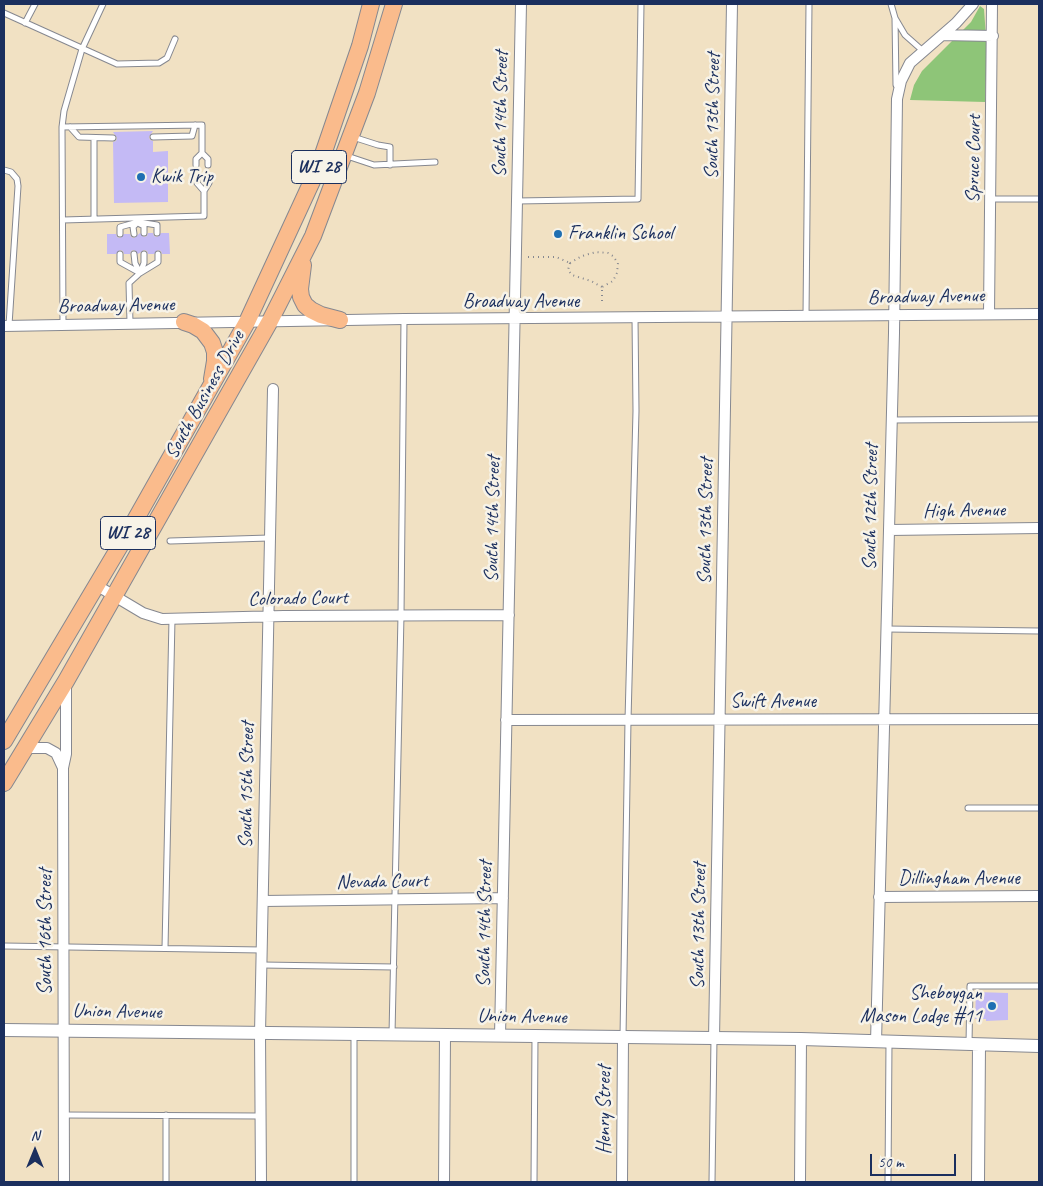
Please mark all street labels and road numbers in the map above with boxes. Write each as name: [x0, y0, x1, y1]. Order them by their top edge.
street label: South 14th Street: [488, 50, 514, 178]
street label: South 13th Street: [700, 52, 726, 180]
street label: Spruce Court: [961, 115, 987, 203]
road number: WI 28: [292, 150, 346, 183]
street label: Broadway Avenue: [867, 284, 985, 310]
street label: Broadway Avenue: [463, 290, 579, 314]
street label: Broadway Avenue: [57, 293, 175, 319]
street label: South Business Drive: [160, 327, 250, 463]
street label: South 12th Street: [858, 443, 884, 571]
street label: South 14th Street: [480, 455, 506, 583]
street label: South 13th Street: [693, 457, 719, 585]
street label: High Avenue: [923, 498, 1005, 524]
road number: WI 28: [100, 516, 156, 550]
street label: Colorado Court: [248, 586, 348, 612]
street label: Swift Avenue: [730, 690, 816, 714]
street label: South 15th Street: [234, 721, 260, 849]
street label: South 14th Street: [472, 860, 498, 988]
street label: South 13th Street: [686, 862, 712, 990]
street label: Dillingham Avenue: [898, 867, 1020, 891]
street label: South 16th Street: [34, 869, 58, 995]
street label: Nevada Court: [336, 869, 428, 895]
street label: Union Avenue: [72, 999, 162, 1025]
street label: Union Avenue: [477, 1004, 567, 1030]
street label: Henry Street: [593, 1065, 617, 1155]

